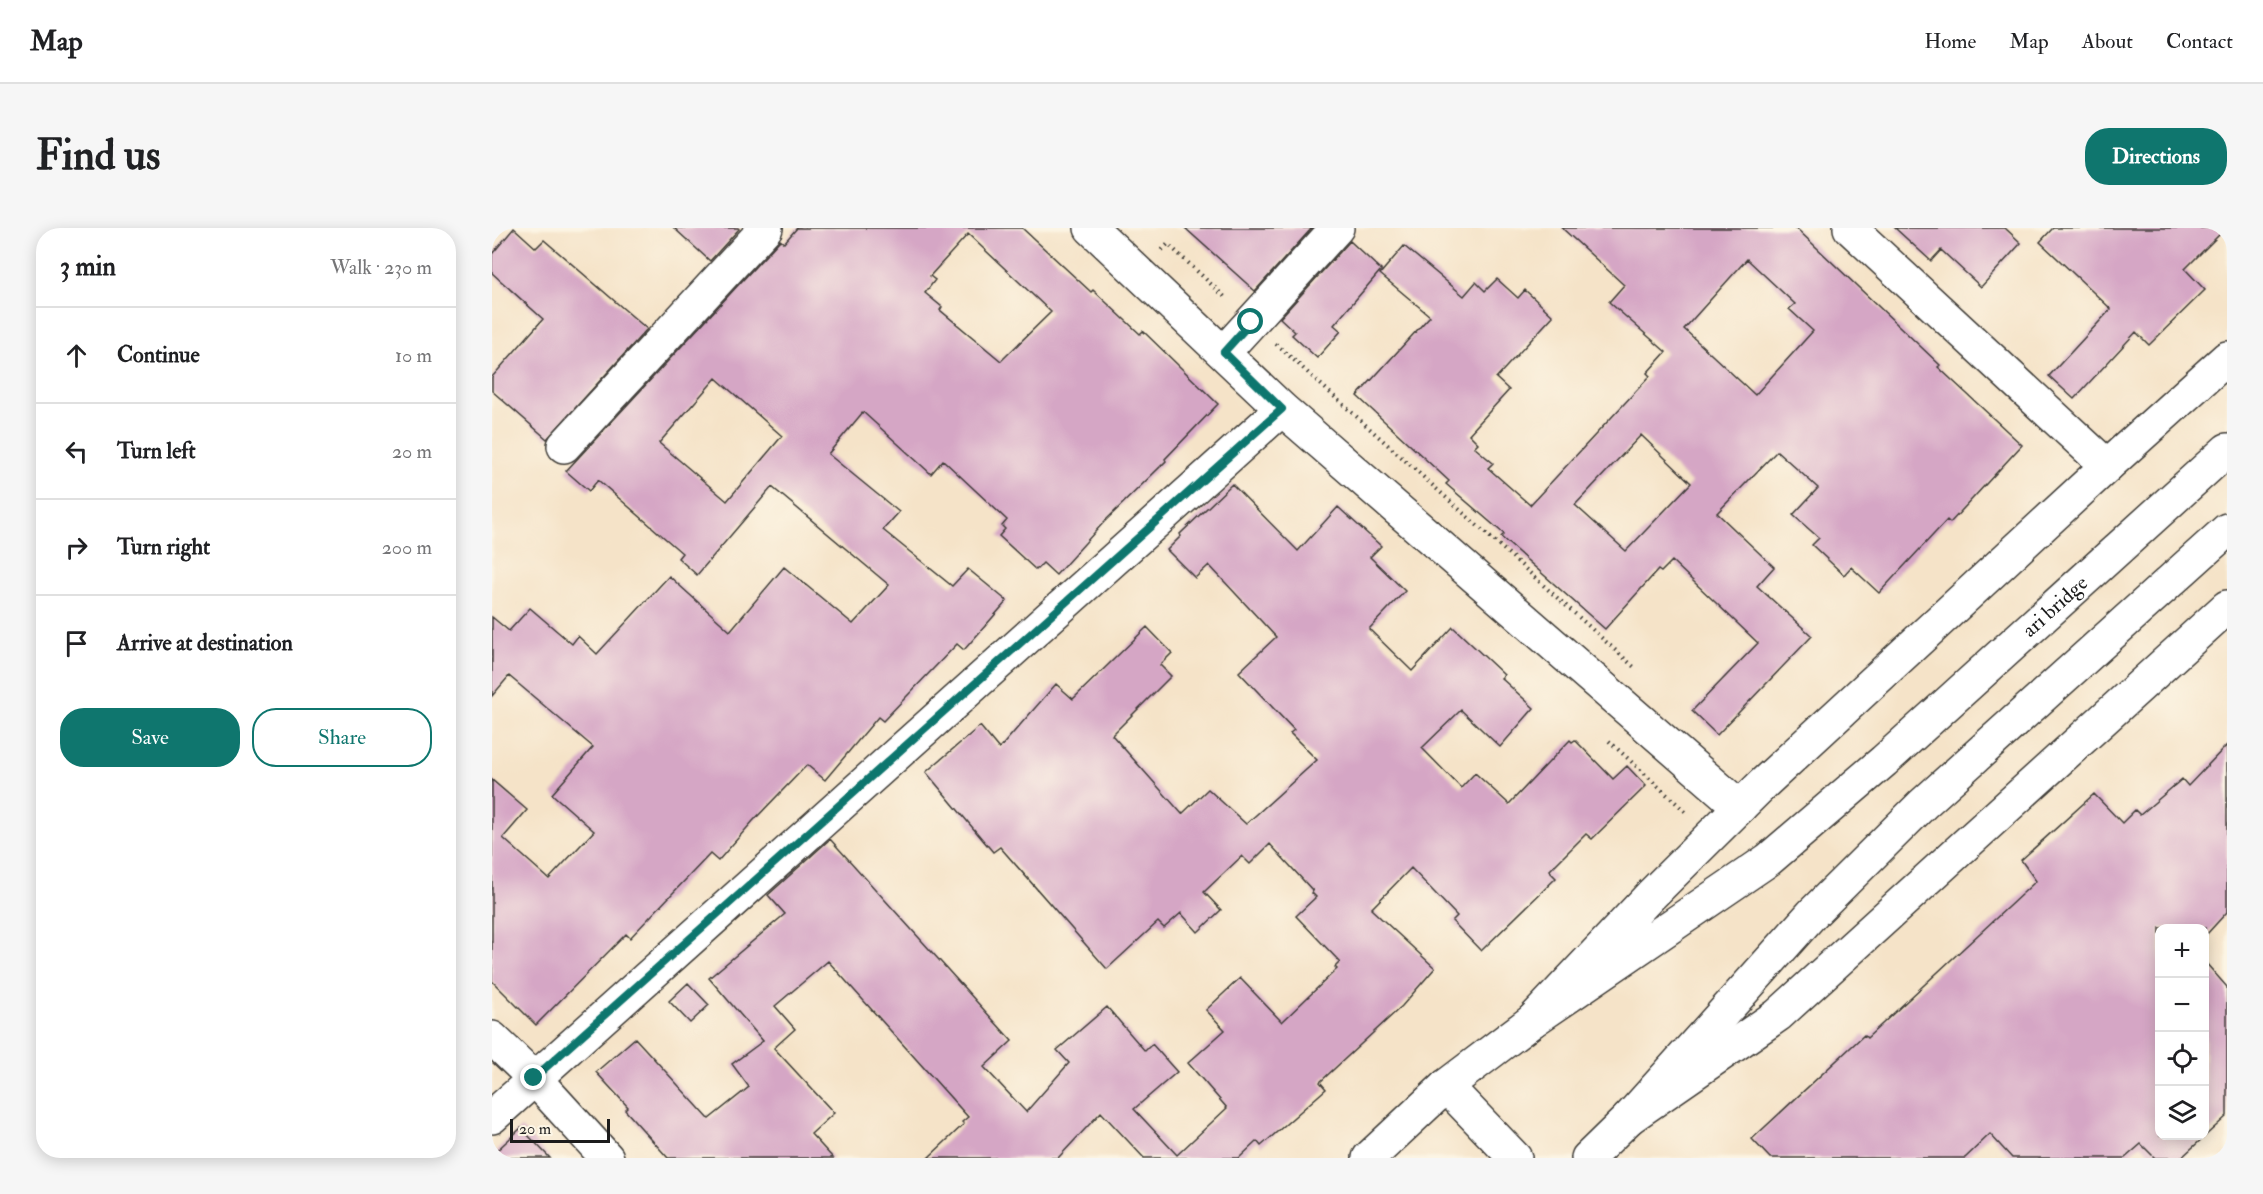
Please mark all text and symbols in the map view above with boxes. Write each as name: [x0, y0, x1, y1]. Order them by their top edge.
text: Map: [30, 24, 83, 59]
text: Home: [1924, 28, 1976, 55]
text: Map: [2009, 28, 2049, 55]
text: About: [2082, 28, 2133, 55]
text: Contact: [2166, 28, 2233, 55]
button: Directions: [2085, 128, 2227, 185]
text: Find us: [36, 130, 160, 182]
text: 3 min: [60, 251, 116, 283]
text: Walk · 230 m: [330, 255, 432, 280]
route start: [1237, 308, 1263, 334]
icon: ahead: [60, 339, 93, 372]
text: Continue: [117, 341, 200, 369]
text: 10 m: [395, 343, 432, 368]
icon: left: [60, 435, 93, 468]
text: Turn left: [117, 437, 196, 465]
text: 20 m: [392, 439, 432, 464]
icon: right: [60, 531, 93, 564]
text: Turn right: [117, 533, 210, 561]
text: 200 m: [382, 535, 432, 560]
street label: ari bridge: [2017, 570, 2094, 643]
icon: arrive: [60, 627, 93, 660]
text: Arrive at destination: [117, 629, 293, 657]
button: Save: [60, 708, 240, 767]
button: Share: [252, 708, 432, 767]
map controls: [2155, 924, 2209, 1140]
button: +: [2155, 924, 2209, 978]
button: −: [2155, 978, 2209, 1032]
button: locate: [2155, 1032, 2209, 1086]
route end: [520, 1064, 546, 1090]
button: layers: [2155, 1086, 2209, 1140]
scale bar: [510, 1116, 610, 1144]
text: 20 m: [519, 1119, 551, 1139]

